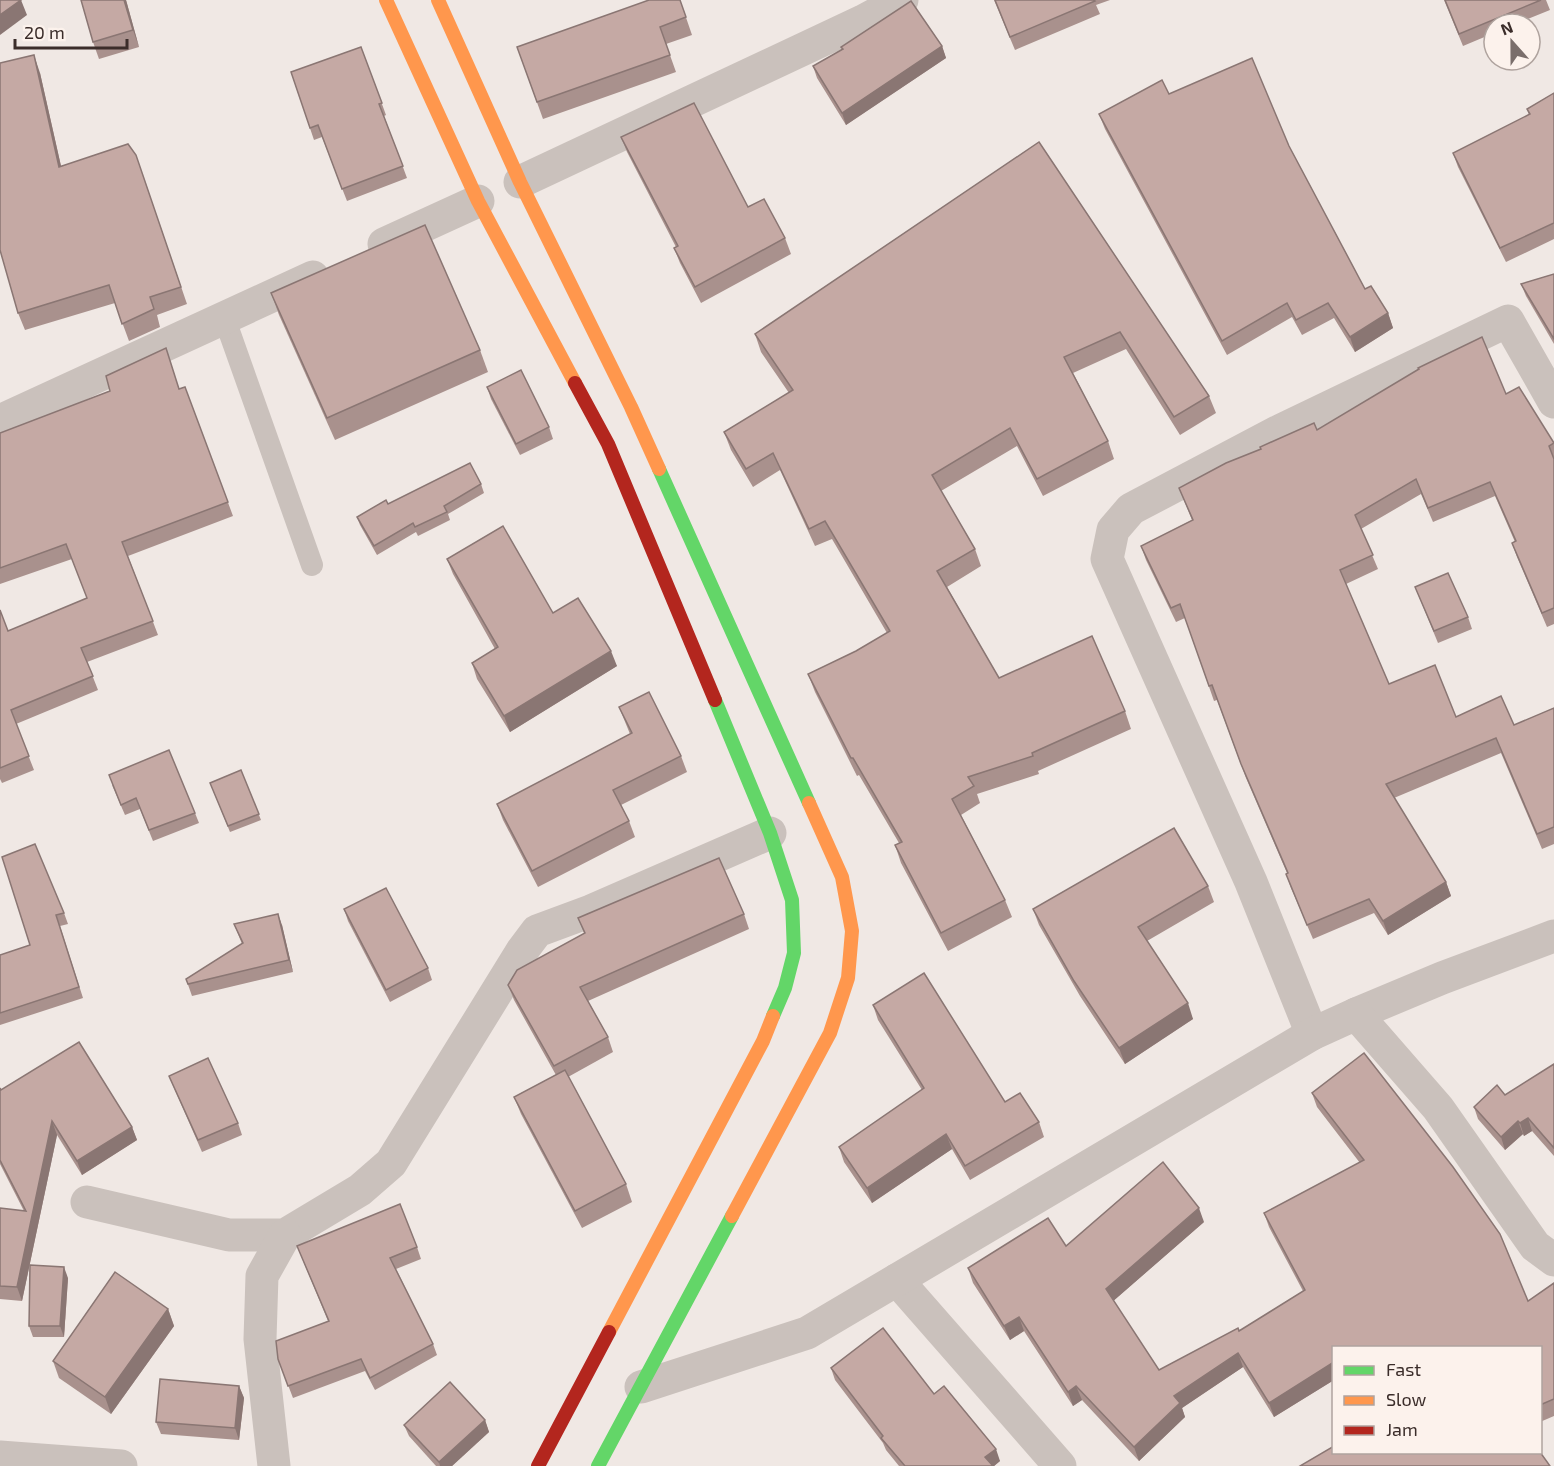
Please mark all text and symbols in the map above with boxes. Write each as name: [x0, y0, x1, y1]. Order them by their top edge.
scale bar: [15, 12, 128, 50]
north arrow: [1482, 12, 1542, 72]
text: N: [1498, 17, 1515, 38]
text: 20 m: [24, 21, 65, 43]
legend: [1332, 1346, 1542, 1454]
text: Fast: [1386, 1358, 1421, 1380]
text: Slow: [1386, 1388, 1427, 1410]
text: Jam: [1386, 1418, 1418, 1440]

